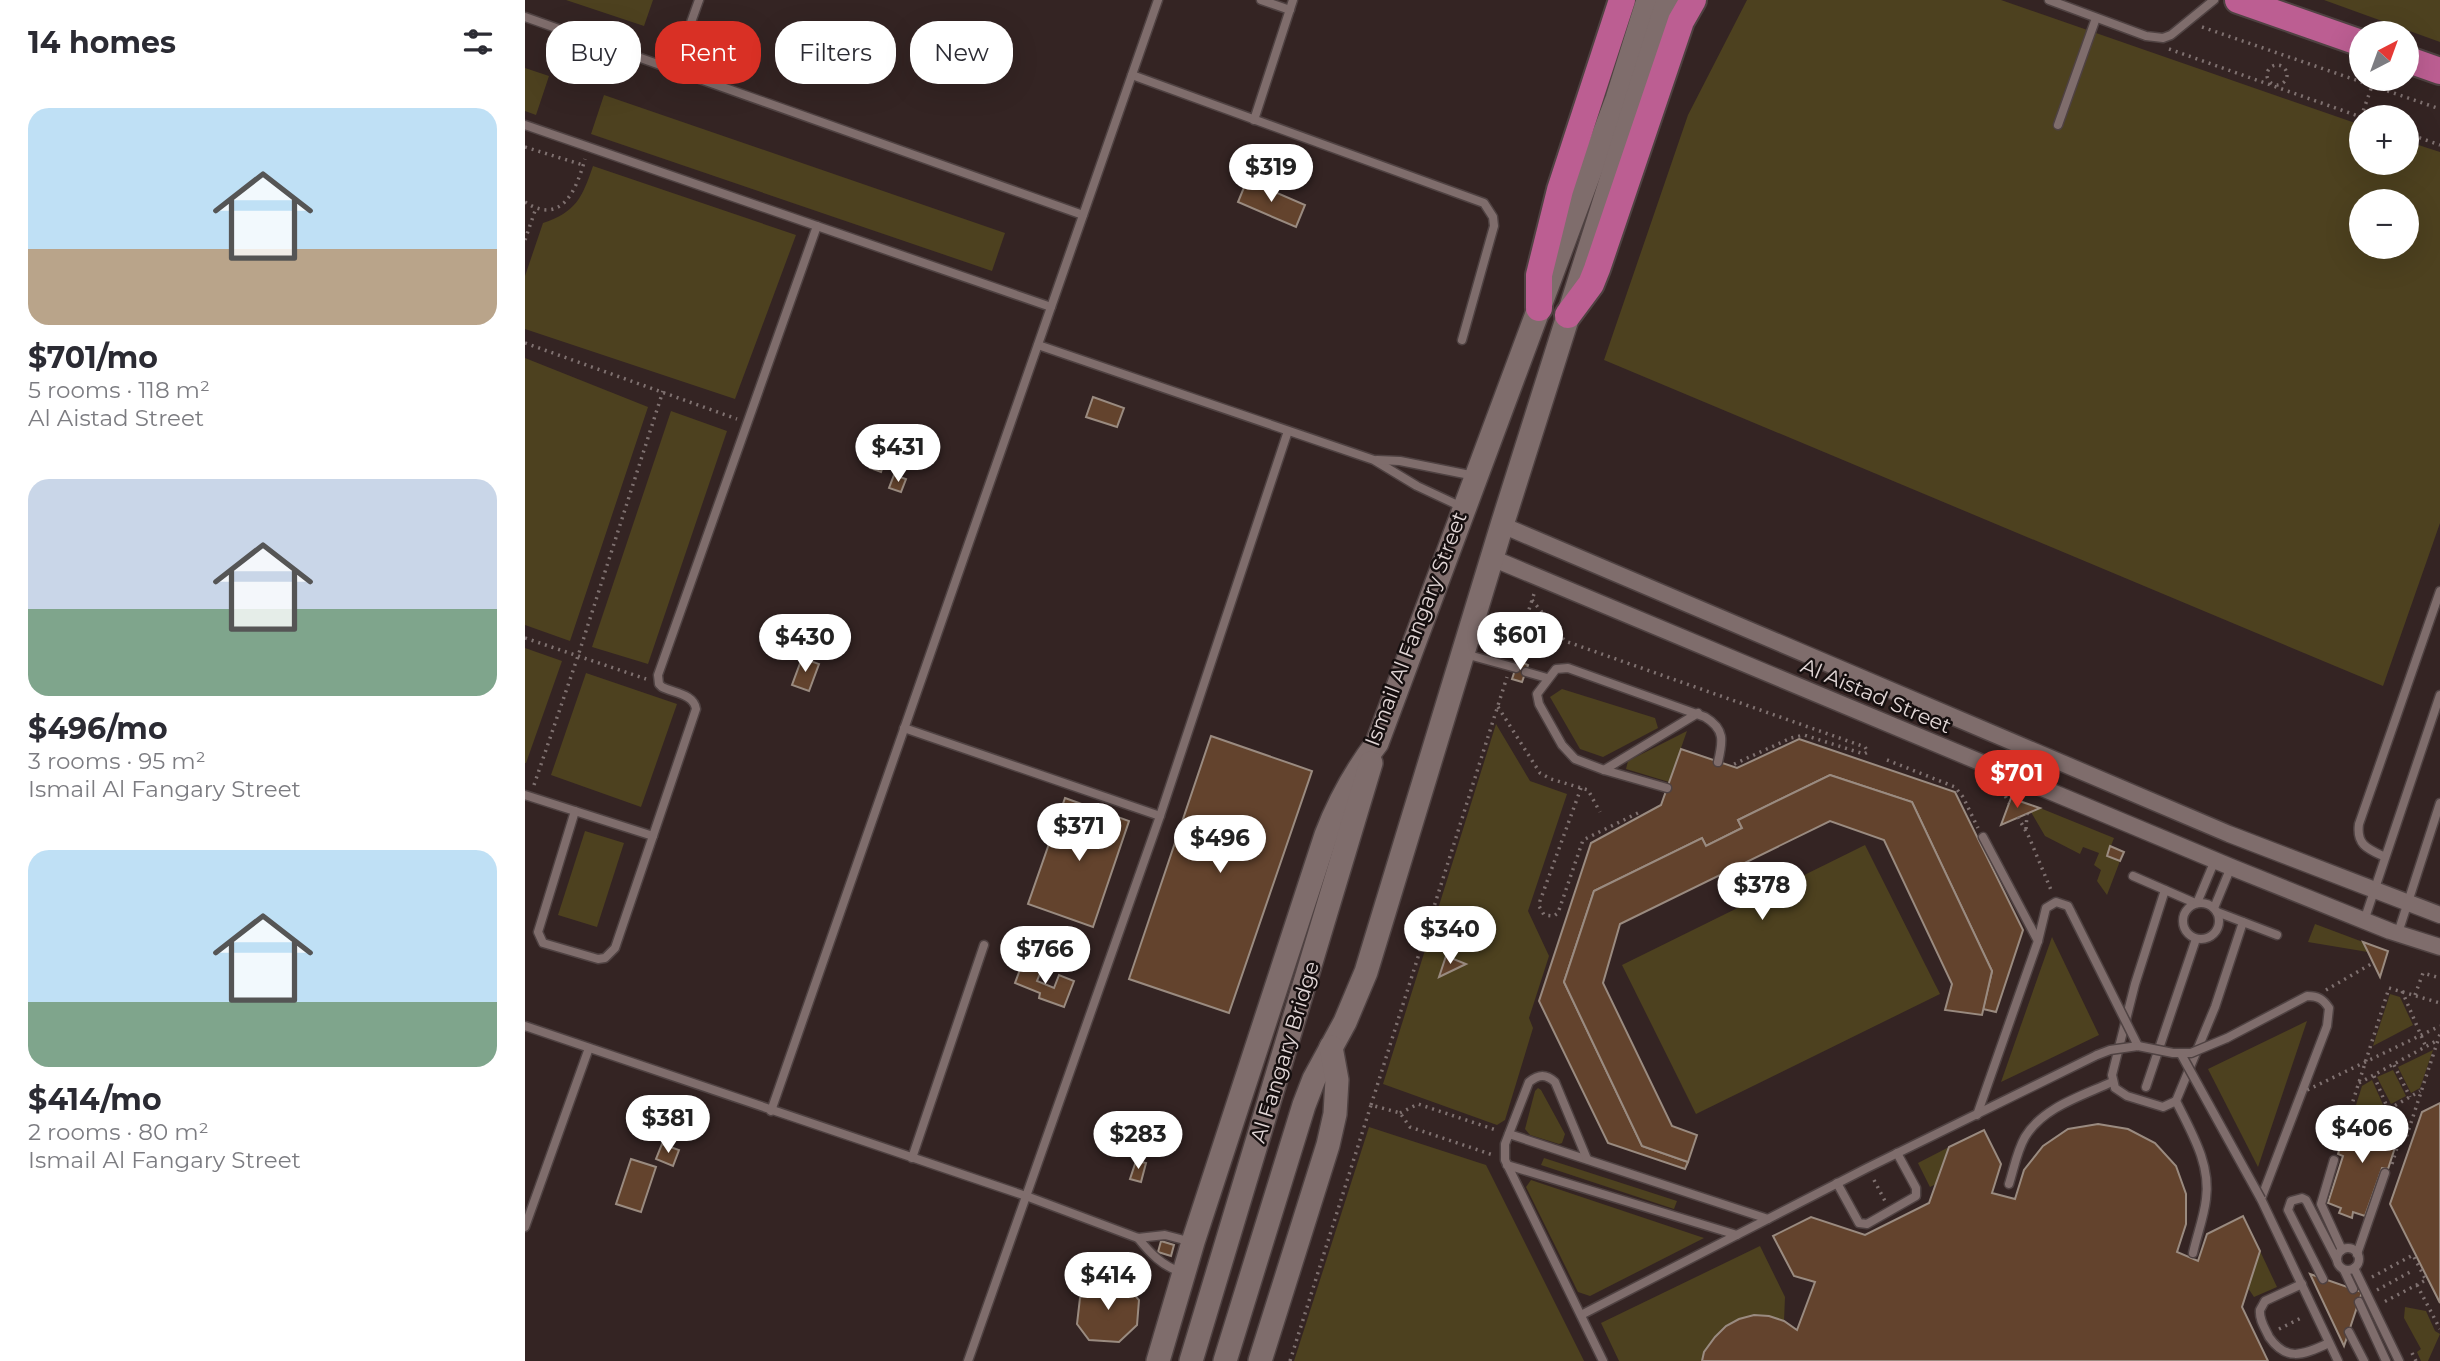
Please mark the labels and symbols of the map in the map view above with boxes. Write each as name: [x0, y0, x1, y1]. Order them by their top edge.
north arrow: [2349, 21, 2419, 91]
pin: $319: [1230, 144, 1312, 204]
pin: $431: [857, 424, 939, 484]
street label: Ismail Al Fangary Street: [1359, 508, 1472, 750]
pin: $601: [1479, 612, 1561, 672]
pin: $430: [764, 614, 846, 674]
street label: Al Aistad Street: [1797, 653, 1955, 738]
pin: $701: [1976, 750, 2058, 810]
pin: $371: [1038, 804, 1120, 863]
pin: $496: [1179, 816, 1261, 875]
pin: $378: [1721, 862, 1803, 922]
pin: $340: [1409, 906, 1491, 966]
pin: $766: [1004, 926, 1086, 986]
street label: Al Fangary Bridge: [1245, 958, 1324, 1146]
pin: $381: [627, 1096, 709, 1155]
pin: $406: [2321, 1106, 2403, 1165]
pin: $283: [1097, 1112, 1179, 1171]
pin: $414: [1067, 1252, 1149, 1312]

